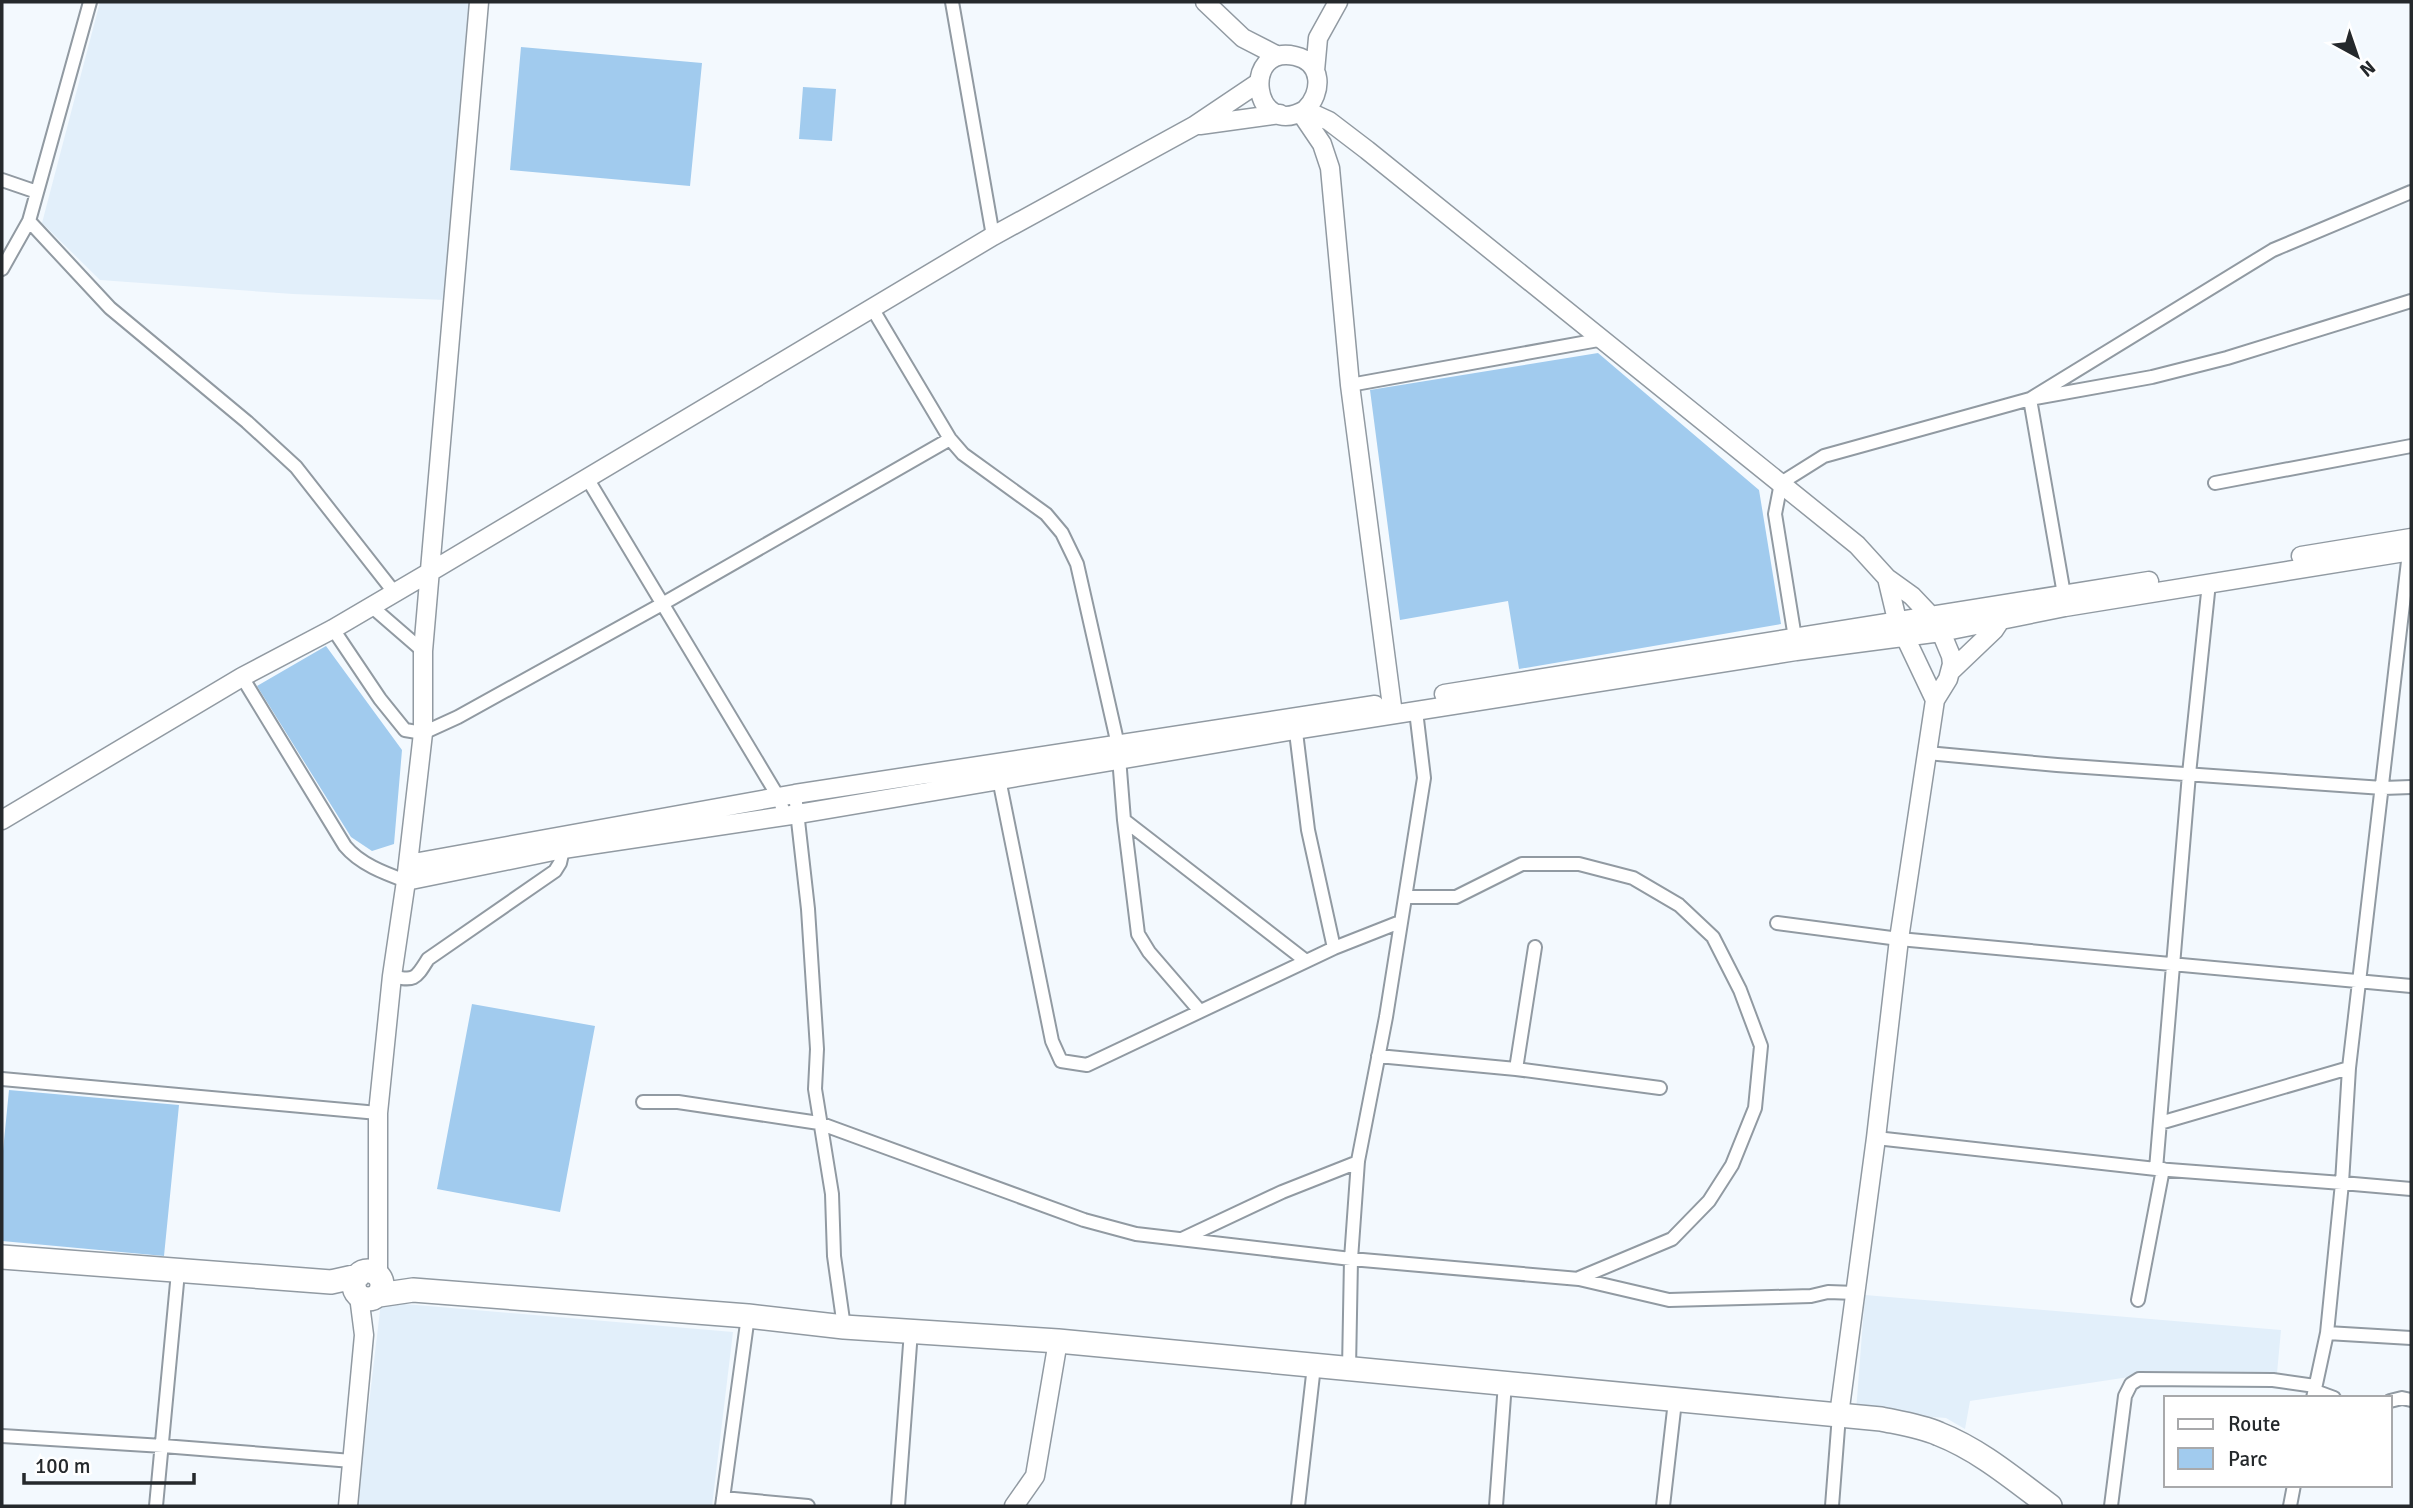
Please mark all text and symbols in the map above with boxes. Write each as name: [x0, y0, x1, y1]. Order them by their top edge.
north arrow: [2322, 21, 2392, 91]
text: N: [2355, 55, 2380, 82]
legend: [2164, 1396, 2392, 1487]
text: Route: [2228, 1411, 2280, 1437]
scale bar: [24, 1442, 194, 1486]
text: Parc: [2228, 1446, 2267, 1472]
text: 100 m: [35, 1453, 90, 1479]

